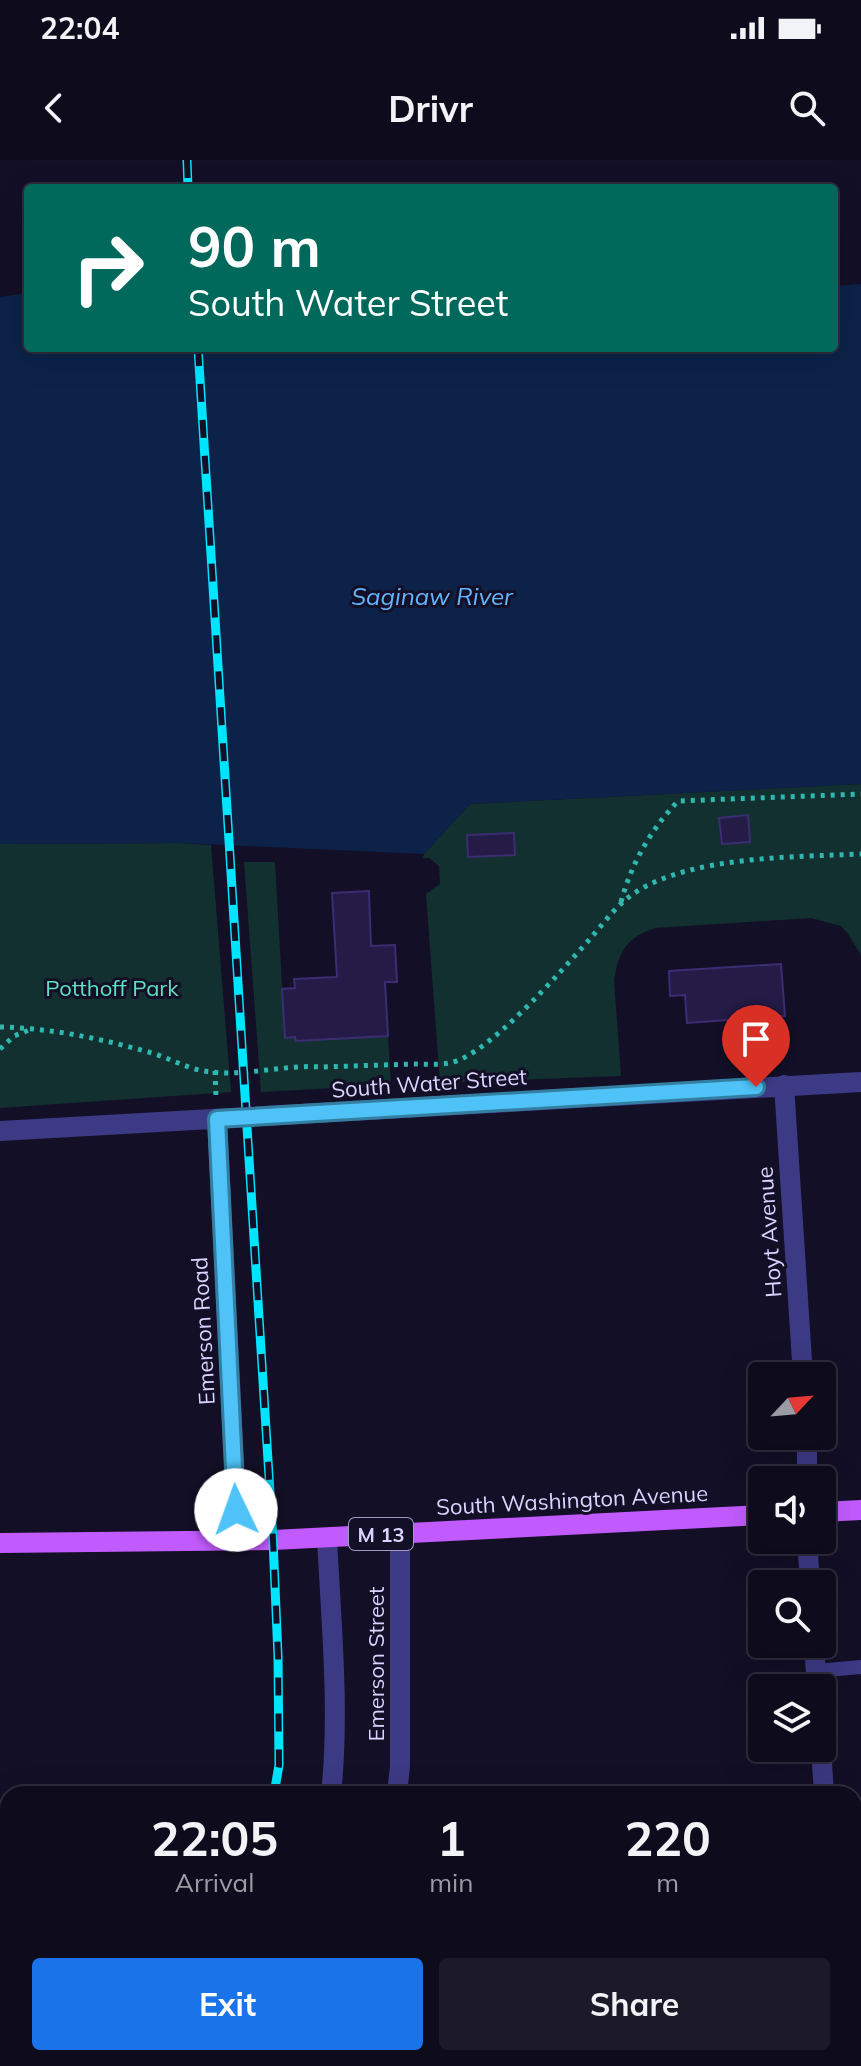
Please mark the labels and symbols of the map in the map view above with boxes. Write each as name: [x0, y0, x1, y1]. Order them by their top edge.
water label: Saginaw River: [351, 581, 514, 611]
park label: Potthoff Park: [45, 974, 179, 1002]
pin: [722, 1005, 790, 1087]
street label: South Water Street: [330, 1062, 528, 1104]
street label: Hoyt Avenue: [750, 1166, 788, 1298]
street label: Emerson Road: [185, 1256, 221, 1406]
north arrow: [748, 1362, 836, 1450]
position arrow: [194, 1468, 278, 1552]
street label: South Washington Avenue: [435, 1479, 709, 1521]
road number: M 13: [349, 1518, 413, 1550]
street label: Emerson Street: [362, 1586, 390, 1742]

